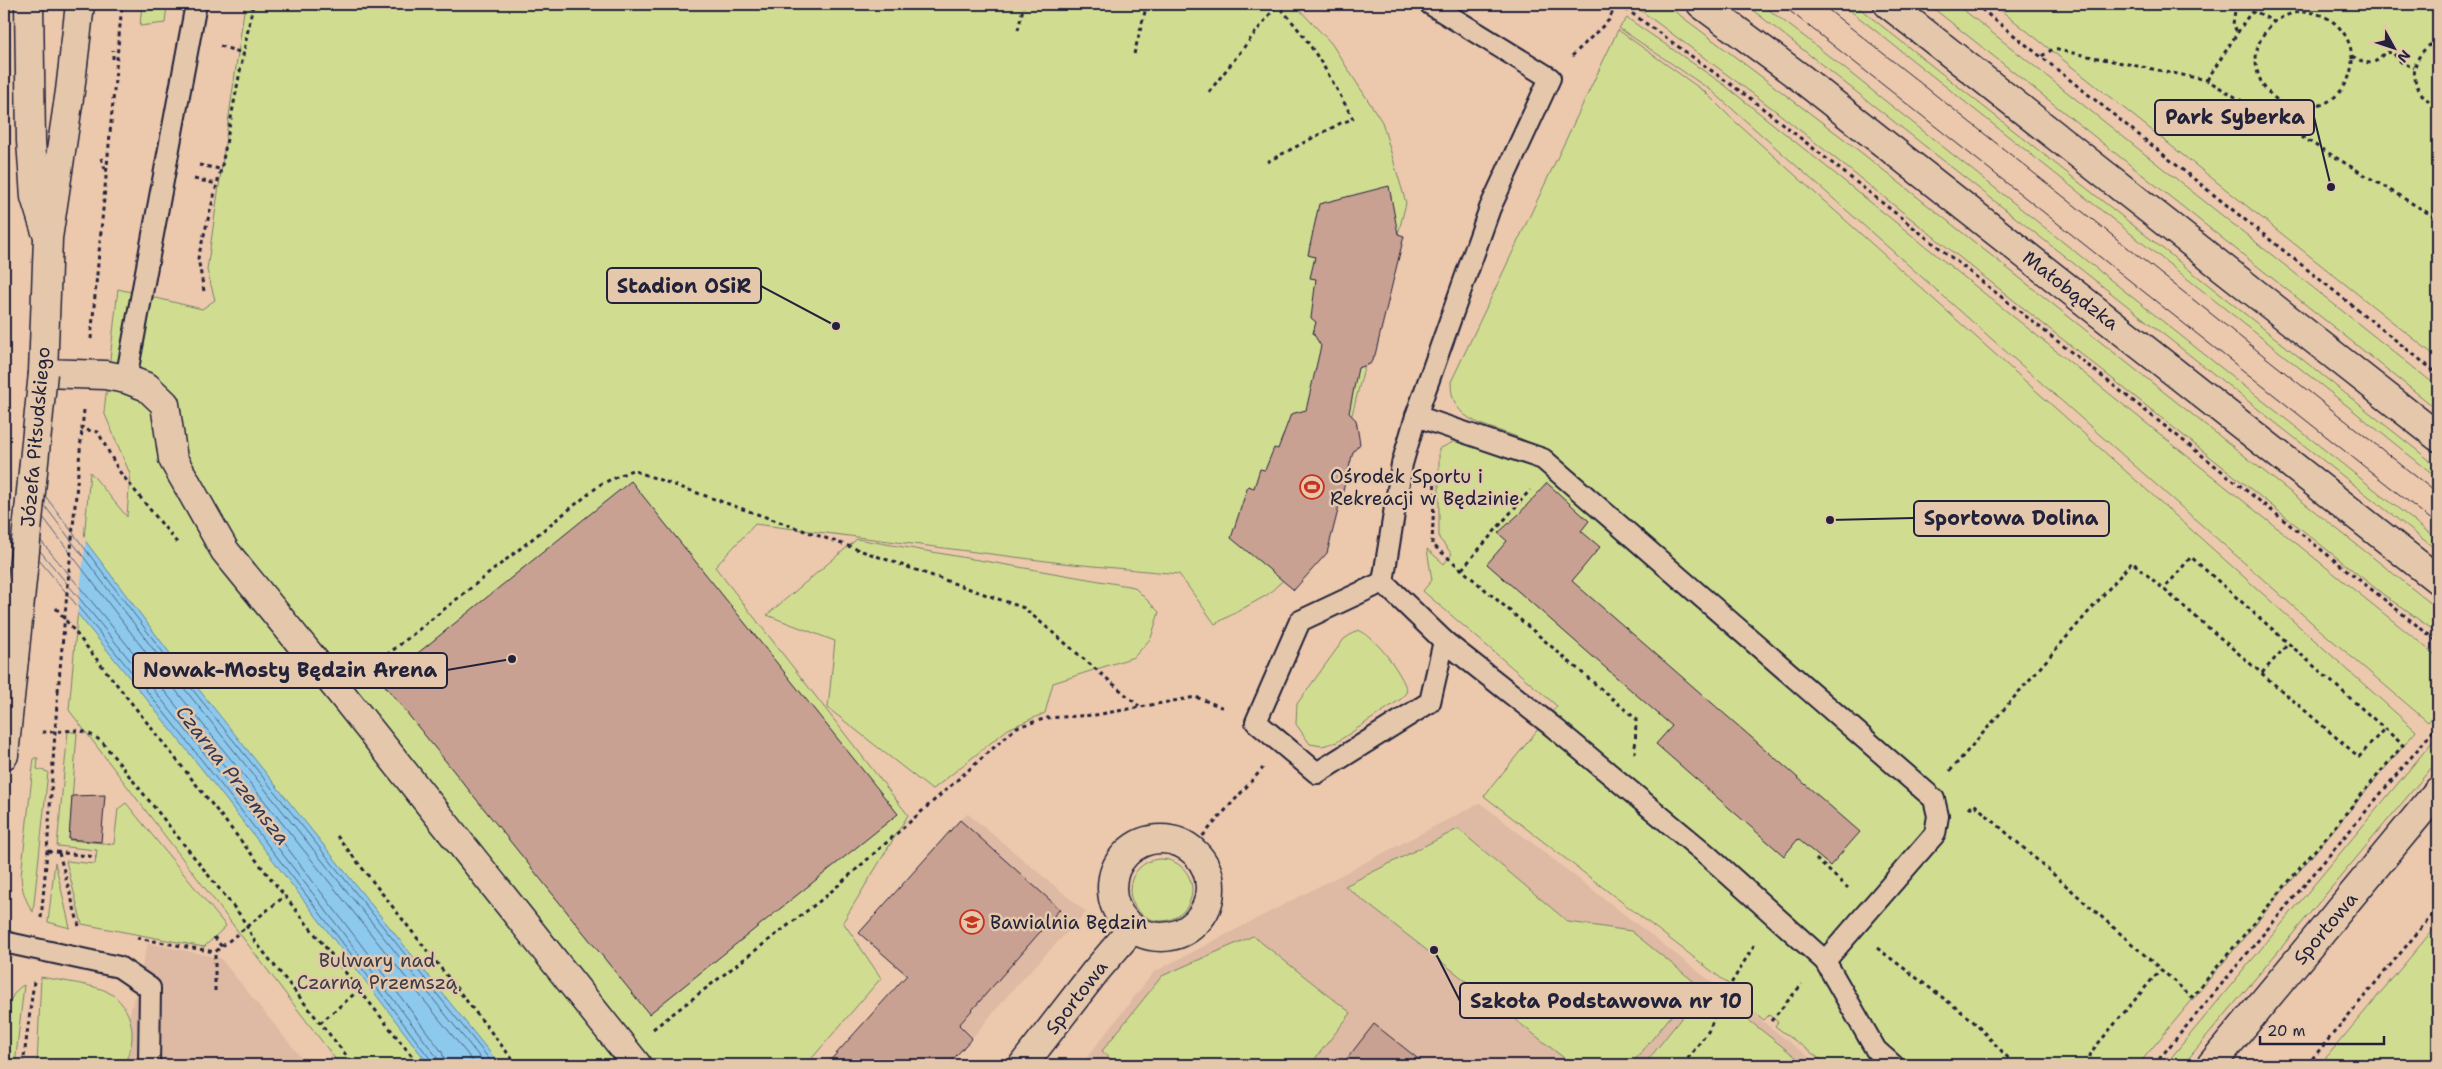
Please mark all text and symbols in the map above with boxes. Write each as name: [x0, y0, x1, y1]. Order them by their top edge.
north arrow: [2370, 22, 2420, 72]
text: N: [2393, 46, 2414, 66]
callout: Park Syberka: [2155, 100, 2314, 135]
text: Park Syberka: [2165, 104, 2305, 130]
street label: Małobądzka: [2017, 245, 2124, 336]
callout: Stadion OSiR: [607, 268, 761, 303]
text: Stadion OSiR: [617, 273, 751, 299]
street label: Józefa Piłsudskiego: [15, 346, 56, 528]
place label: Ośrodek Sportu i Rekreacji w Będzinie: [1330, 464, 1520, 511]
sports icon: Ośrodek Sportu i Rekreacji w Będzinie: [1299, 474, 1325, 500]
callout: Sportowa Dolina: [1914, 501, 2109, 536]
text: Sportowa Dolina: [1924, 505, 2099, 531]
callout: Nowak-Mosty Będzin Arena: [133, 653, 447, 688]
text: Nowak-Mosty Będzin Arena: [143, 657, 437, 683]
water label: Czarna Przemsza: [170, 700, 296, 850]
street label: Sportowa: [2288, 887, 2363, 970]
school or university icon: Bawialnia Będzin: [959, 909, 985, 935]
place label: Bawialnia Będzin: [990, 910, 1147, 935]
park label: Bulwary nad Czarną Przemszą: [297, 948, 457, 995]
street label: Sportowa: [1040, 955, 1113, 1039]
callout: Szkoła Podstawowa nr 10: [1460, 983, 1752, 1018]
text: Szkoła Podstawowa nr 10: [1470, 988, 1742, 1014]
scale bar: [2260, 1014, 2383, 1046]
text: 20 m: [2267, 1021, 2306, 1041]

